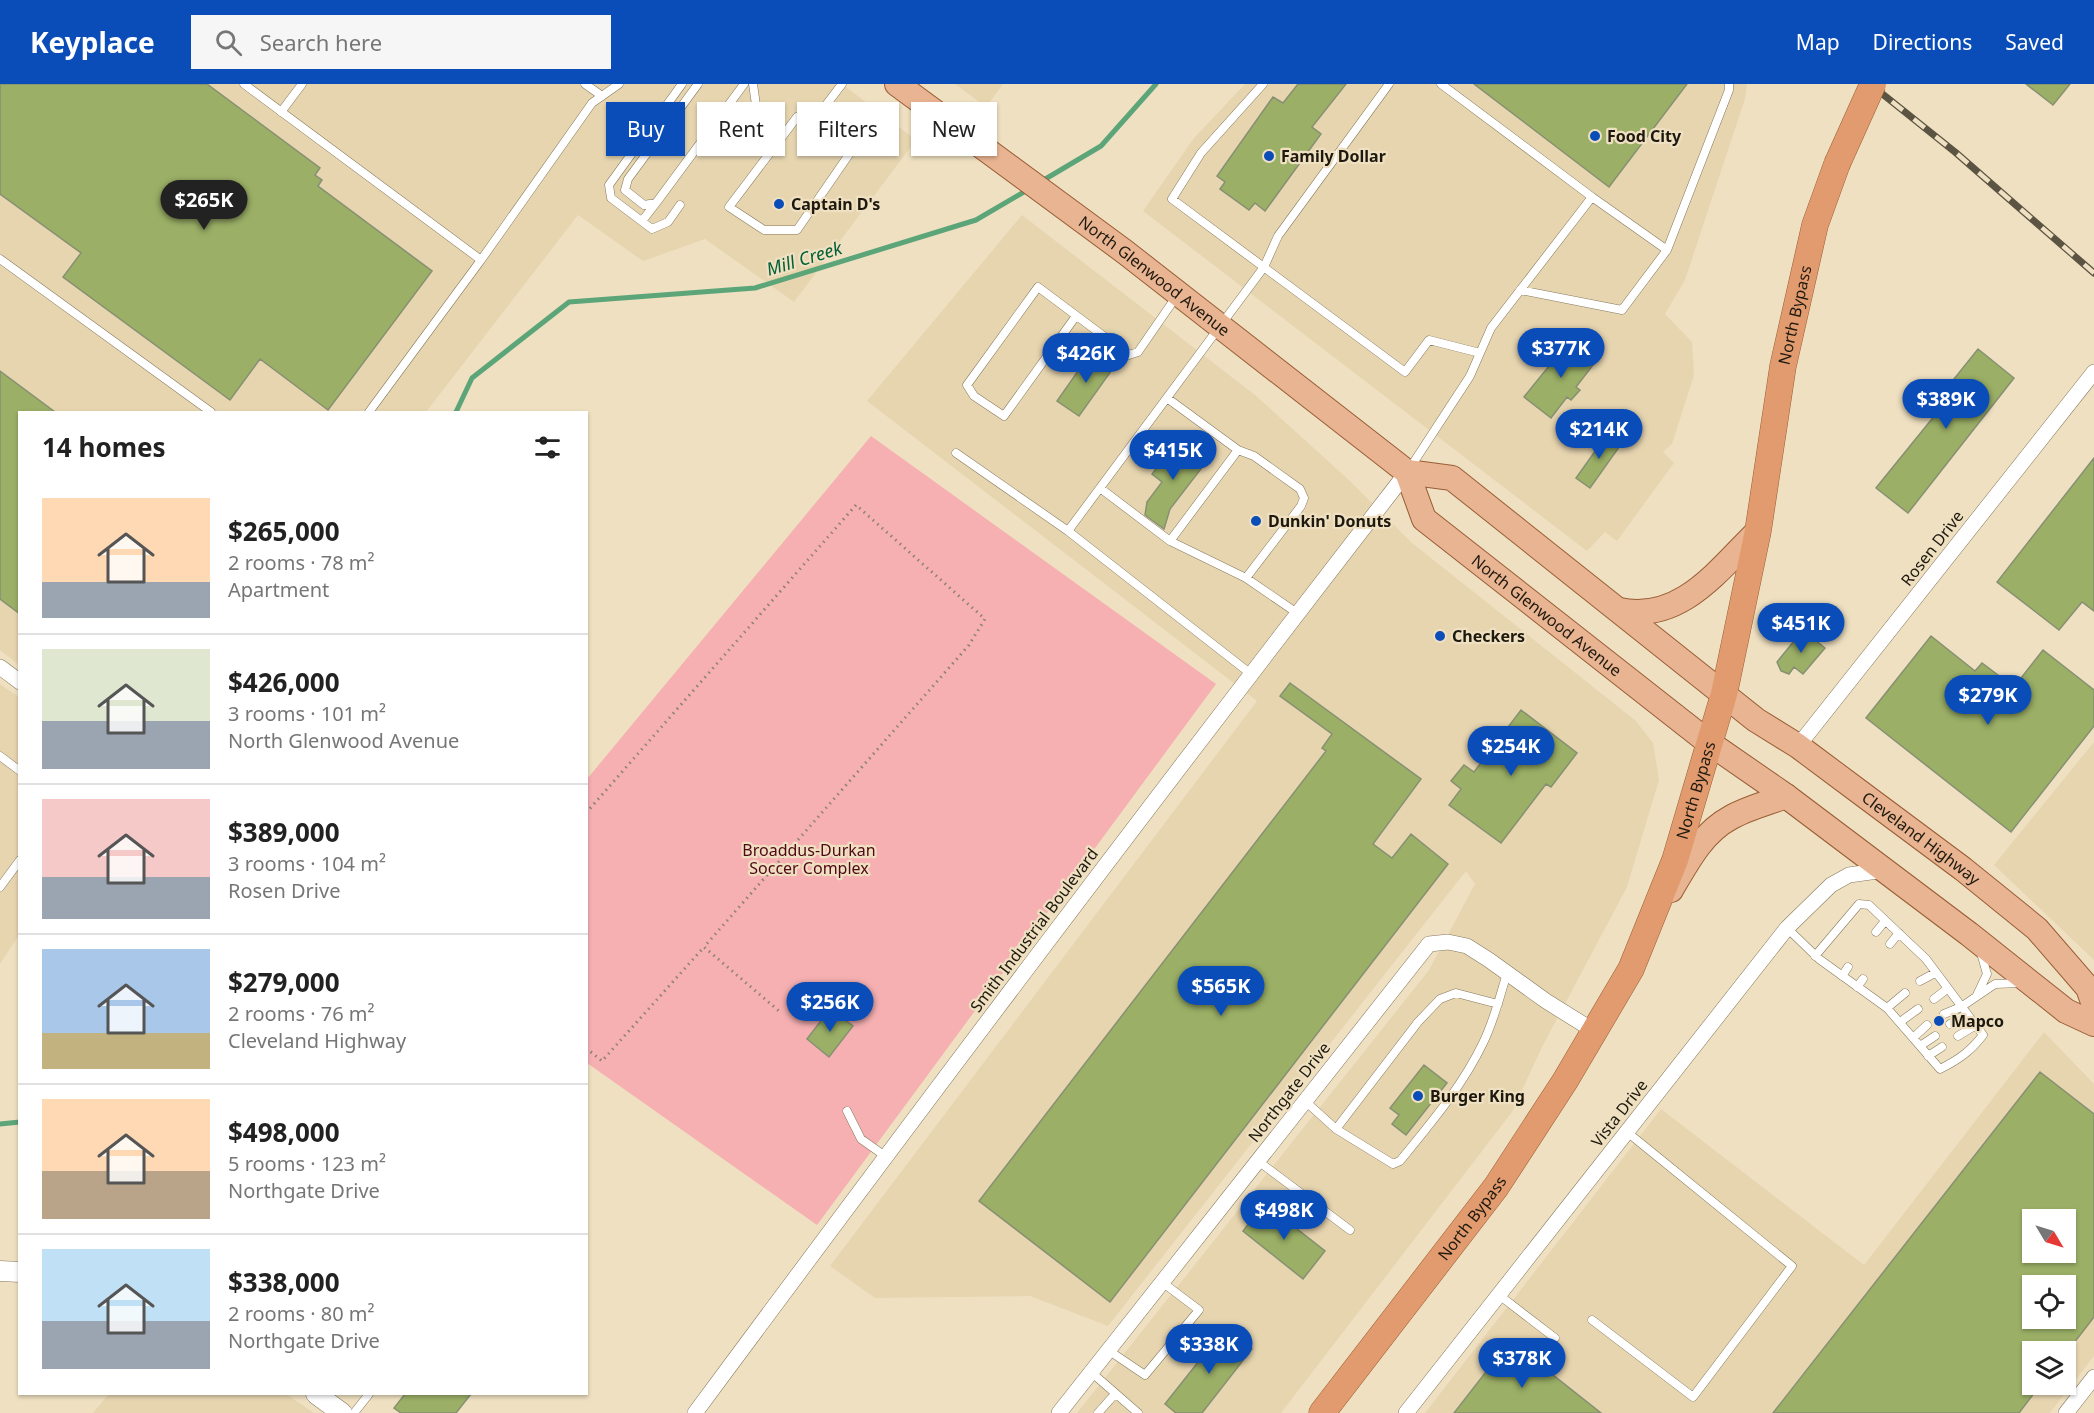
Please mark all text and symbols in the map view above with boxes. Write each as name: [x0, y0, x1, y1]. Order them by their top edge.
search box: [191, 15, 611, 69]
text: Keyplace: [30, 23, 155, 61]
icon: search: [212, 26, 245, 59]
text: Search here: [260, 27, 382, 57]
text: Map: [1796, 28, 1840, 56]
text: Directions: [1873, 28, 1972, 56]
text: Saved: [2005, 28, 2064, 56]
chip: Buy: [606, 102, 685, 156]
chip: Rent: [697, 102, 785, 156]
chip: Filters: [797, 102, 899, 156]
chip: New: [911, 102, 997, 156]
place label: Food City: [1607, 125, 1682, 147]
marker: Food City: [1588, 129, 1602, 143]
place label: Family Dollar: [1281, 145, 1386, 167]
marker: Family Dollar: [1262, 149, 1276, 163]
pin: $265K: [162, 180, 246, 231]
text: $265K: [174, 186, 234, 213]
place label: Captain D's: [791, 193, 880, 215]
marker: Captain D's: [772, 197, 786, 211]
street label: North Glenwood Avenue: [1074, 211, 1235, 341]
water label: Mill Creek: [763, 235, 846, 281]
street label: North Bypass: [1773, 263, 1816, 367]
pin: $377K: [1519, 328, 1603, 379]
pin: $426K: [1044, 333, 1128, 384]
text: $377K: [1531, 334, 1591, 361]
text: $426K: [1056, 339, 1116, 366]
pin: $389K: [1904, 379, 1988, 430]
text: $389K: [1916, 385, 1976, 412]
pin: $214K: [1557, 409, 1641, 460]
text: $214K: [1569, 415, 1629, 442]
text: 14 homes: [42, 429, 166, 465]
pin: $415K: [1131, 430, 1215, 481]
icon: filters: [531, 431, 564, 464]
text: $415K: [1143, 436, 1203, 463]
street label: Rosen Drive: [1896, 506, 1968, 590]
place label: Dunkin' Donuts: [1268, 510, 1391, 532]
text: $265,000: [228, 513, 340, 549]
marker: Dunkin' Donuts: [1249, 514, 1263, 528]
icon: home: [90, 522, 162, 594]
text: 2 rooms · 78 m²: [228, 549, 375, 576]
street label: North Glenwood Avenue: [1467, 550, 1626, 681]
text: Apartment: [228, 576, 329, 603]
pin: $451K: [1759, 603, 1843, 654]
text: $451K: [1771, 609, 1831, 636]
place label: Checkers: [1452, 625, 1525, 647]
marker: Checkers: [1433, 629, 1447, 643]
text: $426,000: [228, 664, 340, 700]
icon: home: [90, 673, 162, 745]
pin: $279K: [1946, 675, 2030, 726]
text: $279K: [1958, 681, 2018, 708]
text: 3 rooms · 101 m²: [228, 700, 386, 727]
pin: $254K: [1469, 726, 1553, 777]
text: North Glenwood Avenue: [228, 727, 459, 754]
text: $254K: [1481, 732, 1541, 759]
street label: North Bypass: [1671, 739, 1720, 842]
street label: Cleveland Highway: [1857, 786, 1986, 890]
text: $389,000: [228, 814, 340, 850]
icon: home: [90, 823, 162, 895]
park label: Broaddus-Durkan Soccer Complex: [742, 839, 876, 879]
street label: Smith Industrial Boulevard: [965, 843, 1103, 1017]
text: 3 rooms · 104 m²: [228, 850, 386, 877]
text: Rosen Drive: [228, 877, 340, 904]
text: $279,000: [228, 964, 340, 1000]
pin: $565K: [1179, 966, 1263, 1017]
text: $565K: [1191, 972, 1251, 999]
icon: home: [90, 973, 162, 1045]
pin: $256K: [788, 982, 872, 1033]
text: $256K: [800, 988, 860, 1015]
text: 2 rooms · 76 m²: [228, 1000, 375, 1027]
place label: Mapco: [1951, 1010, 2004, 1032]
marker: Mapco: [1932, 1014, 1946, 1028]
text: Cleveland Highway: [228, 1027, 406, 1054]
street label: Northgate Drive: [1243, 1037, 1335, 1147]
street label: Vista Drive: [1586, 1075, 1652, 1151]
place label: Burger King: [1430, 1085, 1525, 1107]
marker: Burger King: [1411, 1089, 1425, 1103]
text: $498,000: [228, 1114, 340, 1150]
icon: home: [90, 1123, 162, 1195]
text: 5 rooms · 123 m²: [228, 1150, 386, 1177]
street label: North Bypass: [1433, 1172, 1511, 1265]
text: Northgate Drive: [228, 1177, 380, 1204]
pin: $498K: [1242, 1190, 1326, 1241]
text: $498K: [1254, 1196, 1314, 1223]
north arrow: [2022, 1209, 2076, 1263]
map controls: [2022, 1209, 2076, 1395]
text: $338,000: [228, 1264, 340, 1300]
icon: home: [90, 1273, 162, 1345]
button: locate: [2022, 1275, 2076, 1329]
text: 2 rooms · 80 m²: [228, 1300, 375, 1327]
pin: $338K: [1167, 1324, 1251, 1375]
text: Northgate Drive: [228, 1327, 380, 1354]
text: $338K: [1179, 1330, 1239, 1357]
pin: $378K: [1480, 1338, 1564, 1389]
button: layers: [2022, 1341, 2076, 1395]
text: $378K: [1492, 1344, 1552, 1371]

